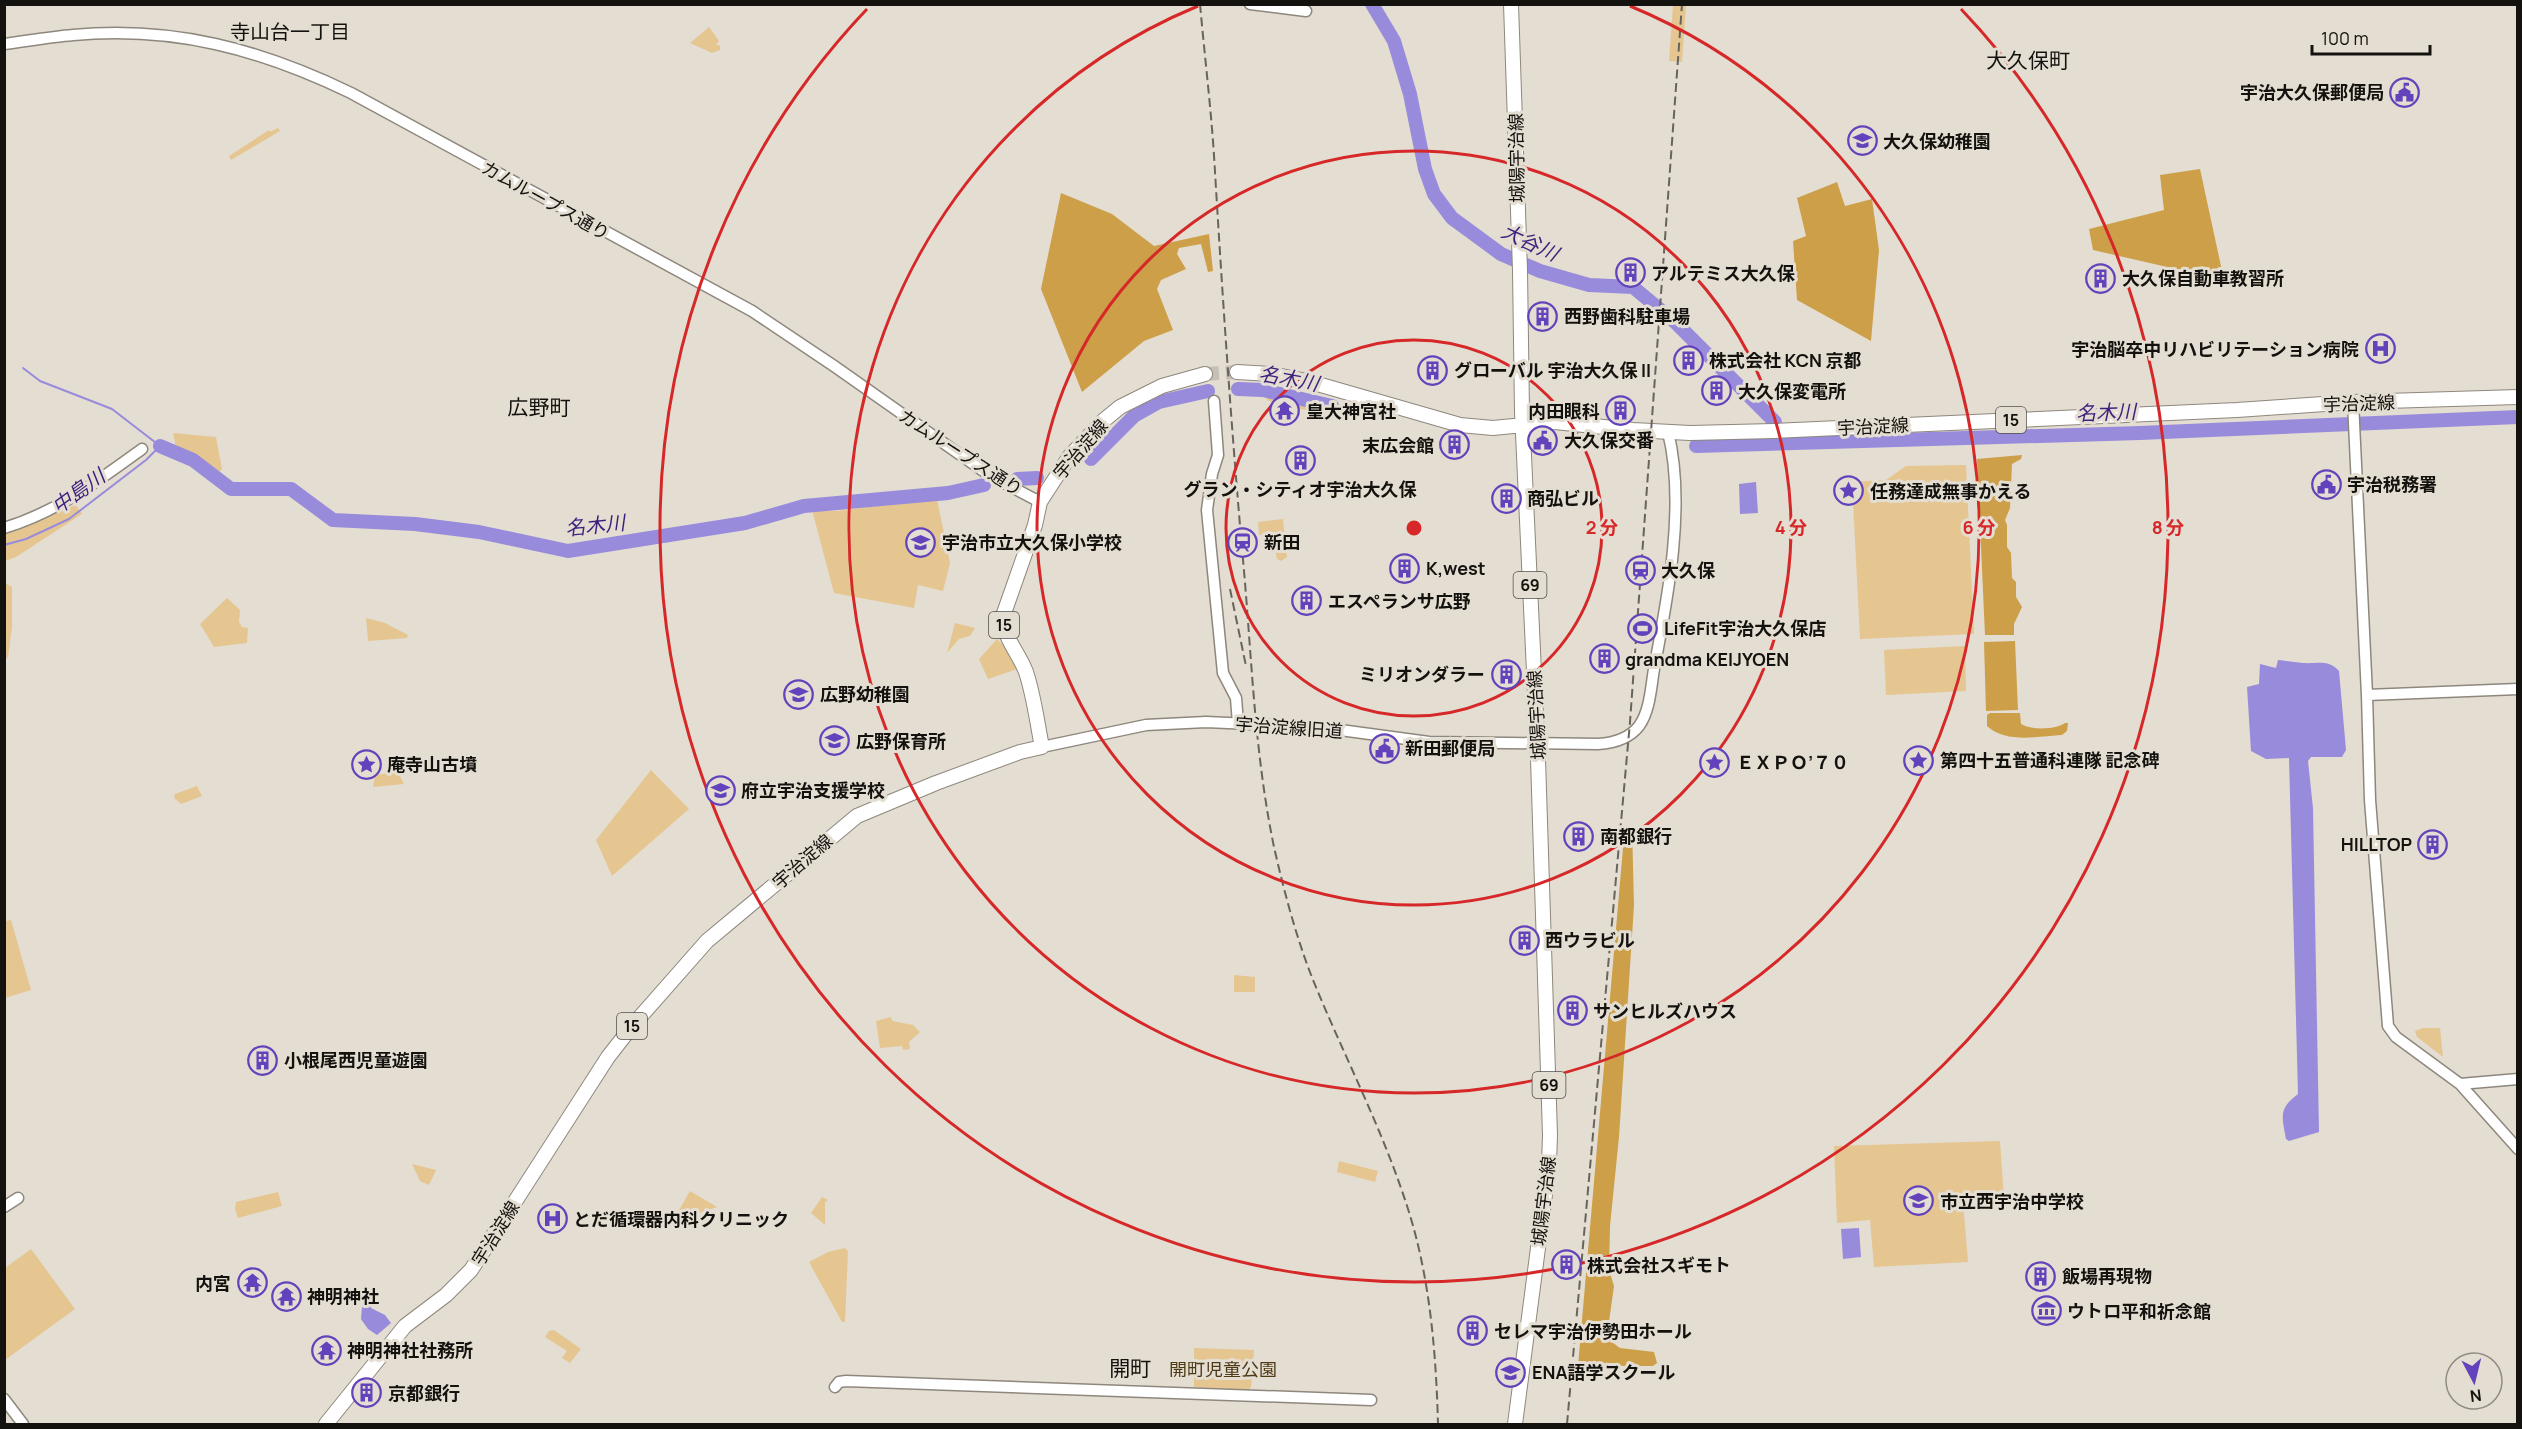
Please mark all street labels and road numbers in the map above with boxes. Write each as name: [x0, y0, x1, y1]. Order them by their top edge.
street label: 城陽宇治線: [1503, 113, 1529, 203]
street label: カムループス通り: [478, 155, 614, 245]
street label: 宇治淀線: [2323, 390, 2395, 416]
street label: カムループス通り: [895, 403, 1027, 501]
road number: 15: [1996, 407, 2026, 433]
street label: 宇治淀線: [1836, 412, 1910, 440]
street label: 宇治淀線: [1047, 414, 1113, 484]
road number: 69: [1514, 572, 1546, 598]
road number: 15: [989, 612, 1019, 638]
street label: 城陽宇治線: [1522, 669, 1550, 761]
street label: 宇治淀線旧道: [1234, 711, 1344, 743]
street label: 宇治淀線: [767, 828, 837, 894]
road number: 15: [617, 1013, 647, 1039]
road number: 69: [1532, 1072, 1566, 1098]
street label: 城陽宇治線: [1526, 1155, 1560, 1247]
street label: 宇治淀線: [466, 1196, 524, 1270]

